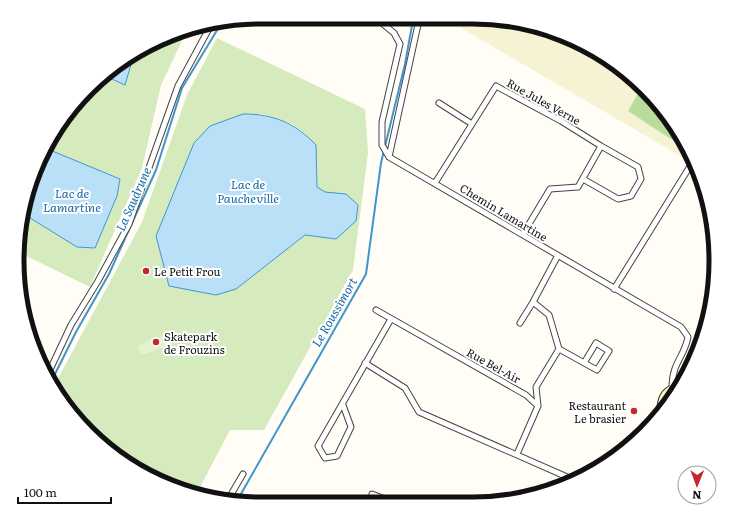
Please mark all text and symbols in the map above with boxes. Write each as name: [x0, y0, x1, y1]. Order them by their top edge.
street label: Rue Jules Verne: [504, 74, 584, 128]
water label: La Saudrune: [111, 164, 155, 234]
water label: Lac de Paucheville: [217, 175, 279, 207]
street label: Chemin Lamartine: [457, 179, 551, 245]
water label: Lac de Lamartine: [43, 184, 101, 216]
place label: Le Petit Frou: [154, 263, 221, 279]
marker: Le Petit Frou: [141, 266, 151, 276]
water label: Le Roussimort: [307, 274, 361, 350]
place label: Skatepark de Frouzins: [164, 328, 225, 357]
marker: Skatepark de Frouzins: [151, 337, 161, 347]
street label: Rue Bel-Air: [464, 344, 525, 387]
place label: Restaurant Le brasier: [569, 397, 627, 426]
marker: Restaurant Le brasier: [629, 406, 639, 416]
north arrow: [677, 465, 717, 505]
scale bar: [18, 479, 111, 505]
text: 100 m: [24, 483, 57, 501]
text: N: [692, 488, 702, 504]

